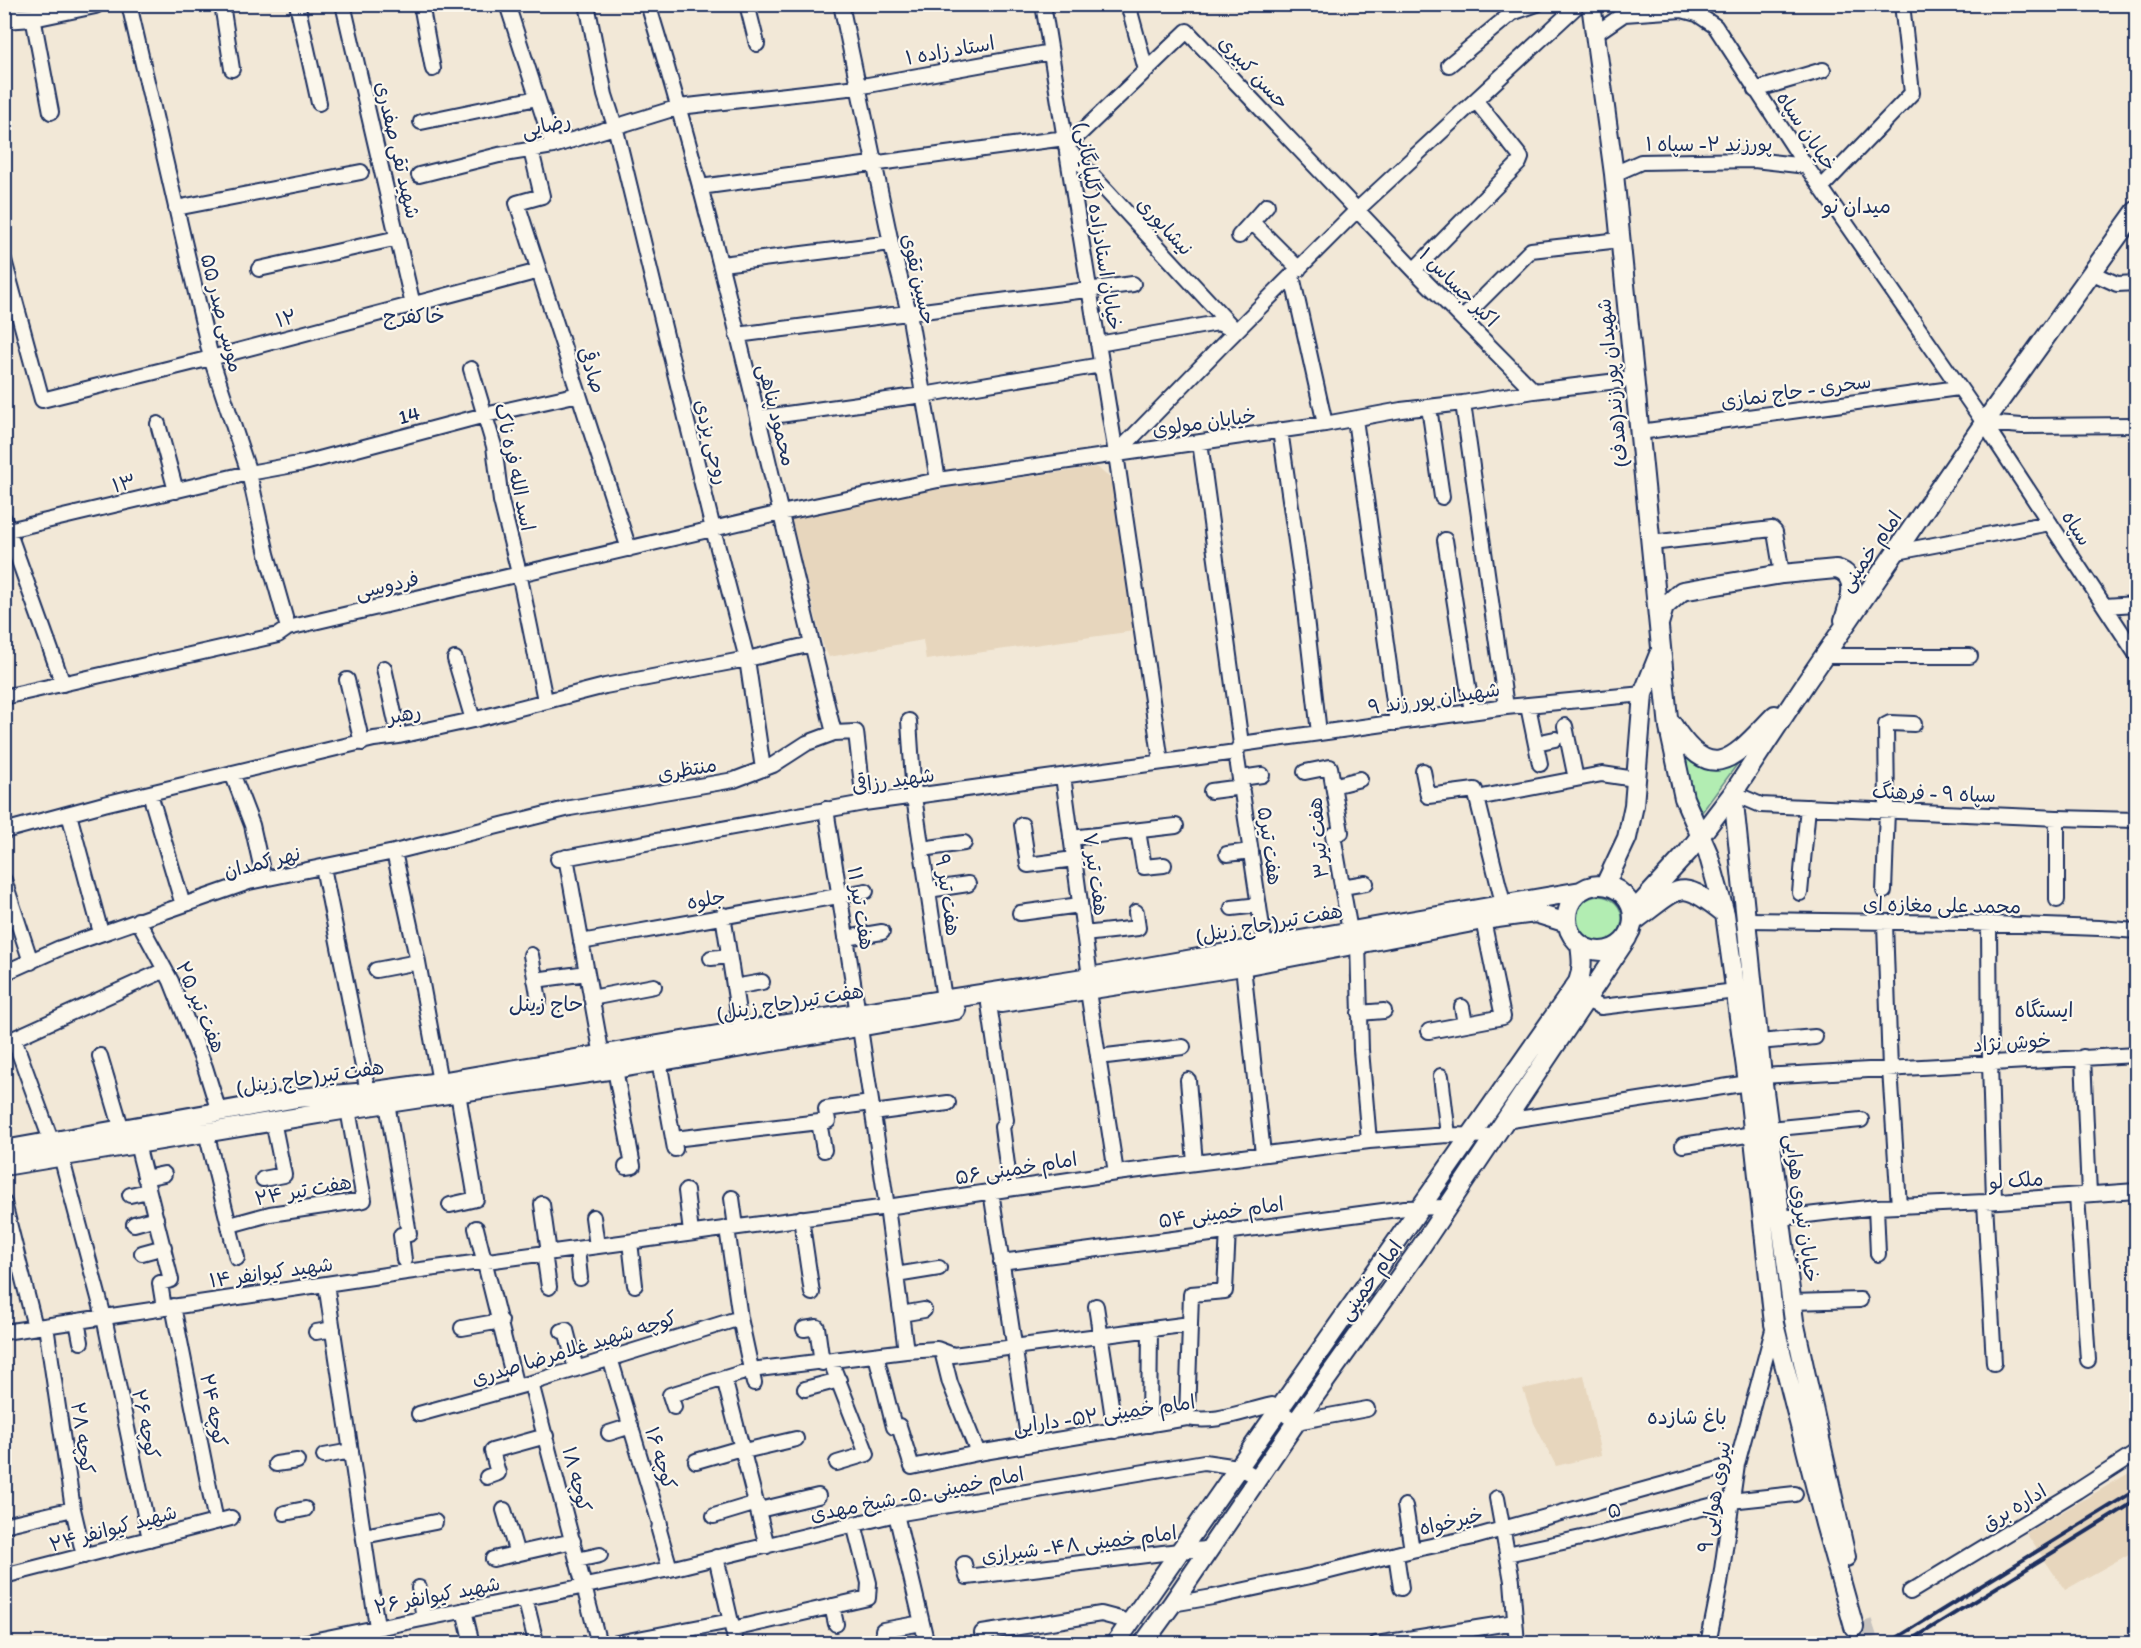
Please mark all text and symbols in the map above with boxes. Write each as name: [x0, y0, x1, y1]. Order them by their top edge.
street label: استاد زاده ۱: [903, 30, 997, 70]
street label: حسن کبیری: [1214, 30, 1294, 114]
street label: شهید تقی صفدری: [370, 79, 425, 221]
street label: خیابان سپاه: [1771, 87, 1842, 176]
street label: رضایی: [519, 108, 573, 143]
street label: خیابان استادزاده (گلپایگانی): [1070, 120, 1127, 332]
street label: پورزند ۲- سپاه ۱: [1645, 132, 1773, 157]
street label: نیشابوری: [1132, 192, 1198, 260]
district label: میدان نو: [1821, 193, 1891, 219]
street label: حسین تقوی: [897, 231, 941, 327]
street label: ۱ اکبر جساس: [1414, 242, 1504, 332]
street label: موسی صدر ۵۵: [195, 251, 248, 375]
street label: شهیدان پور زند(هدف): [1591, 297, 1634, 469]
district label: خاکفرج: [383, 303, 445, 330]
street label: ۱۲: [273, 304, 299, 332]
street label: صادقی: [573, 343, 612, 396]
street label: محمود پناهی: [752, 361, 801, 469]
street label: سحری - حاج نمازی: [1719, 369, 1873, 415]
street label: روحی یزدی: [689, 397, 734, 487]
street label: 14: [396, 401, 422, 429]
street label: اسد الله فره ناک: [490, 401, 540, 533]
street label: خیابان مولوی: [1151, 403, 1258, 442]
street label: ۱۳: [110, 468, 138, 498]
street label: امام خمینی: [1833, 506, 1909, 598]
street label: سپاه: [2056, 506, 2097, 551]
street label: فردوسی: [353, 566, 421, 605]
street label: شهیدان پور زند ۹: [1366, 677, 1502, 720]
street label: رهبر: [383, 699, 423, 729]
street label: منتظری: [655, 752, 719, 786]
street label: شهید رزاقی: [850, 761, 936, 798]
street label: سپاه ۹ - فرهنگ: [1871, 779, 1997, 808]
street label: هفت تیر۳: [1302, 796, 1334, 880]
street label: هفت تیر۵: [1253, 805, 1287, 887]
street label: هفت تیر ۷: [1078, 831, 1114, 917]
street label: نهر کمدان: [221, 841, 303, 883]
street label: هفت تیر ۹: [930, 853, 966, 937]
street label: هفت تیر ۱۱: [843, 865, 879, 951]
street label: جلوه: [685, 884, 728, 916]
street label: محمد علی مغازه ای: [1863, 892, 2021, 919]
street label: هفت تیر(حاج زینل): [1193, 898, 1345, 950]
street label: هفت تیر ۲۵: [171, 958, 231, 1056]
street label: هفت تیر(حاج زینل): [714, 978, 866, 1028]
district label: حاج زینل: [509, 991, 583, 1018]
district label: ایستگاه: [2015, 997, 2073, 1022]
street label: خوش نژاد: [1972, 1027, 2052, 1057]
street label: هفت تیر(حاج زینل): [234, 1055, 386, 1101]
street label: خیابان نیروی هوایی: [1779, 1132, 1824, 1284]
street label: امام خمینی ۵۶: [953, 1146, 1079, 1192]
street label: ملک لو: [1987, 1166, 2044, 1196]
street label: هفت تیر ۲۴: [253, 1170, 353, 1210]
street label: امام خمینی ۵۴: [1157, 1191, 1286, 1236]
street label: امام خمینی: [1333, 1235, 1410, 1327]
street label: شهید کیوانفر ۱۴: [208, 1251, 334, 1293]
street label: کوچه شهید غلامرضا صدری: [469, 1305, 680, 1392]
street label: کوچه ۲۴: [194, 1371, 233, 1449]
street label: کوچه ۲۶: [126, 1387, 165, 1461]
street label: امام خمینی ۵۲- دارایی: [1011, 1389, 1197, 1442]
street label: کوچه ۲۸: [65, 1400, 100, 1476]
district label: باغ شازده: [1647, 1404, 1727, 1432]
street label: کوچه ۱۶: [639, 1424, 682, 1493]
street label: نیروی هوایی ۹: [1692, 1439, 1737, 1555]
street label: کوچه ۱۸: [556, 1444, 597, 1514]
street label: امام خمینی ۵۰- شیخ مهدی: [808, 1461, 1027, 1529]
street label: اداره برق: [1977, 1478, 2051, 1536]
street label: ۵: [1604, 1497, 1624, 1523]
street label: شهید کیوانفر ۲۴: [47, 1499, 179, 1557]
street label: خیرخواه: [1417, 1502, 1486, 1541]
street label: امام خمینی ۴۸- شیرازی: [980, 1520, 1179, 1571]
street label: شهید کیوانفر ۲۶: [372, 1571, 502, 1619]

